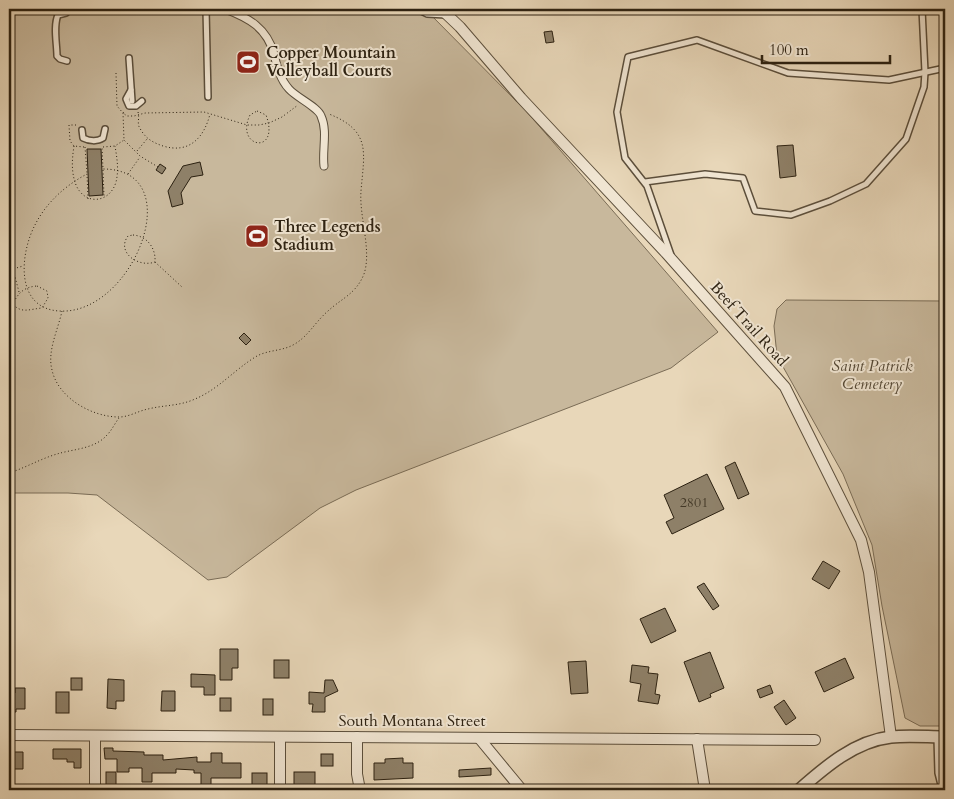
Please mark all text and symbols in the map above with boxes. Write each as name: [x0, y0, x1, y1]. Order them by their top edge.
scale bar: [762, 32, 889, 64]
text: 100 m: [769, 40, 809, 60]
place label: Copper Mountain Volleyball Courts: [266, 42, 397, 82]
sports icon: Copper Mountain Volleyball Courts: [235, 49, 261, 75]
place label: Three Legends Stadium: [274, 216, 381, 256]
sports icon: Three Legends Stadium: [244, 223, 270, 249]
street label: Beef Trail Road: [705, 277, 793, 372]
park label: Saint Patrick Cemetery: [831, 355, 913, 395]
house number: 2801: [680, 493, 708, 512]
street label: South Montana Street: [338, 710, 486, 732]

